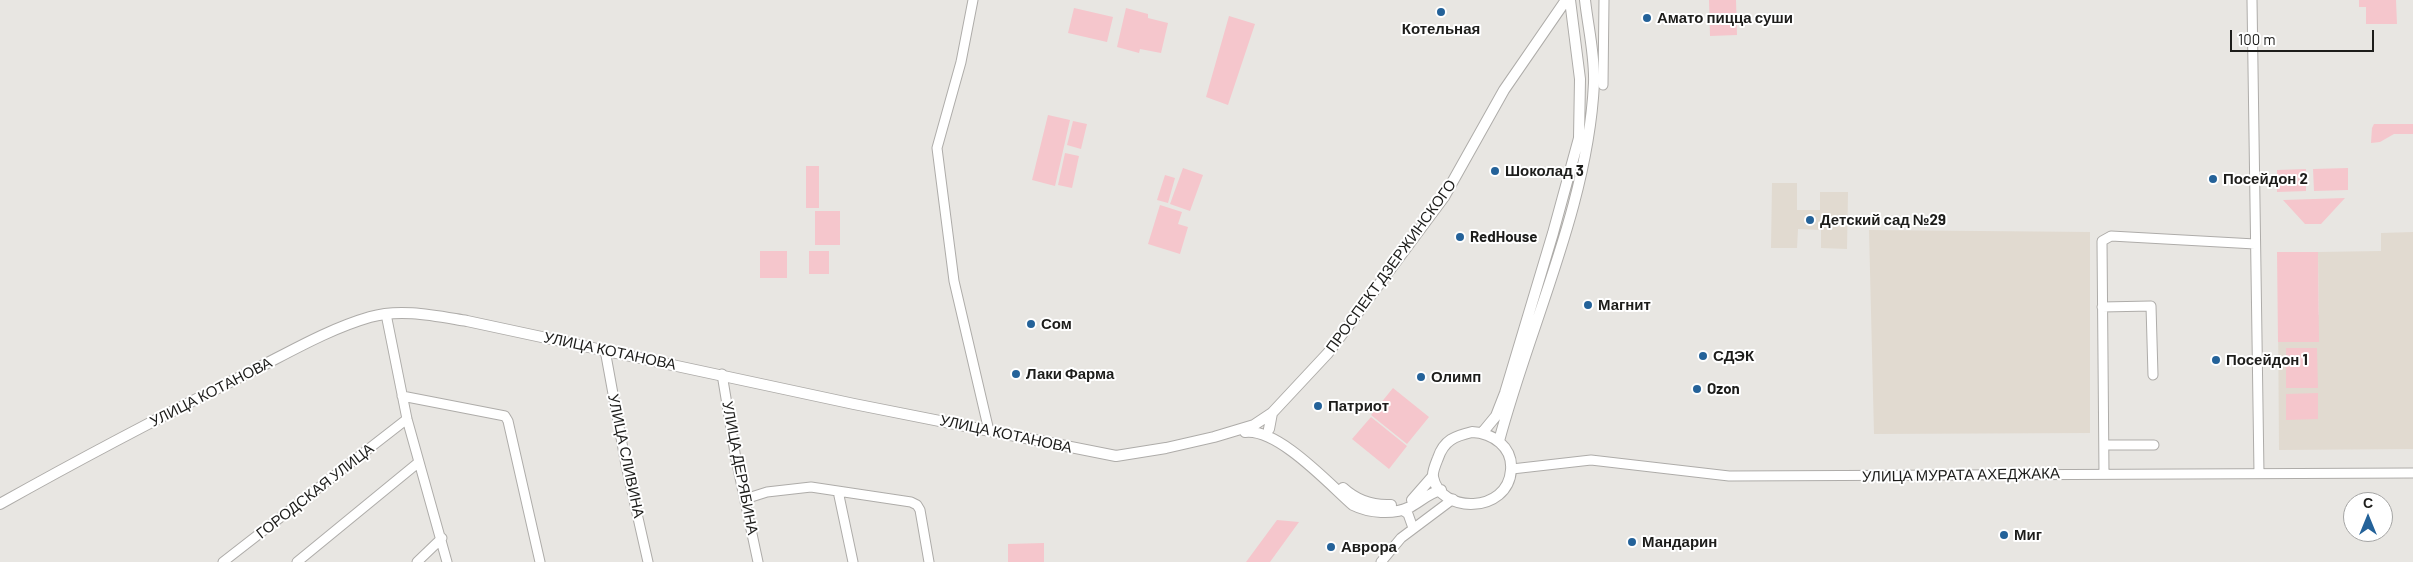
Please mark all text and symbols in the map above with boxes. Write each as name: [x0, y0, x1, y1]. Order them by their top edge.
marker: Котельная: [1435, 6, 1447, 18]
place label: Амато пицца суши: [1657, 9, 1793, 27]
marker: Амато пицца суши: [1641, 12, 1653, 24]
place label: Котельная: [1402, 20, 1480, 38]
scale bar: [2233, 20, 2377, 52]
text: 100 m: [2238, 30, 2276, 48]
place label: Шоколад 3: [1505, 162, 1584, 180]
marker: Шоколад 3: [1489, 165, 1501, 177]
place label: Посейдон 2: [2223, 170, 2308, 188]
marker: Посейдон 2: [2207, 173, 2219, 185]
street label: ПРОСПЕКТ ДЗЕРЖИНСКОГО: [1322, 176, 1460, 356]
place label: Детский сад №29: [1820, 211, 1946, 229]
marker: Детский сад №29: [1804, 214, 1816, 226]
place label: RedHouse: [1470, 228, 1537, 246]
marker: RedHouse: [1454, 231, 1466, 243]
place label: Магнит: [1598, 296, 1651, 314]
marker: Магнит: [1582, 299, 1594, 311]
place label: Сом: [1041, 315, 1072, 333]
marker: Сом: [1025, 318, 1037, 330]
street label: УЛИЦА КОТАНОВА: [542, 328, 678, 374]
place label: СДЭК: [1713, 347, 1754, 365]
marker: СДЭК: [1697, 350, 1709, 362]
place label: Посейдон 1: [2226, 351, 2308, 369]
street label: УЛИЦА КОТАНОВА: [147, 353, 275, 431]
marker: Посейдон 1: [2210, 354, 2222, 366]
place label: Лаки Фарма: [1026, 365, 1114, 383]
marker: Лаки Фарма: [1010, 368, 1022, 380]
place label: Олимп: [1431, 368, 1481, 386]
marker: Олимп: [1415, 371, 1427, 383]
place label: Ozon: [1707, 380, 1740, 398]
marker: Ozon: [1691, 383, 1703, 395]
street label: УЛИЦА СЛИВИНА: [604, 392, 648, 520]
place label: Патриот: [1328, 397, 1389, 415]
street label: УЛИЦА ДЕРЯБИНА: [718, 400, 762, 536]
marker: Патриот: [1312, 400, 1324, 412]
street label: УЛИЦА КОТАНОВА: [938, 411, 1074, 457]
street label: ГОРОДСКАЯ УЛИЦА: [253, 439, 377, 543]
street label: УЛИЦА МУРАТА АХЕДЖАКА: [1862, 464, 2060, 486]
north arrow: [2343, 492, 2393, 542]
text: С: [2363, 494, 2373, 511]
place label: Миг: [2014, 526, 2042, 544]
marker: Миг: [1998, 529, 2010, 541]
place label: Мандарин: [1642, 533, 1717, 551]
marker: Мандарин: [1626, 536, 1638, 548]
place label: Аврора: [1341, 538, 1397, 556]
marker: Аврора: [1325, 541, 1337, 553]

